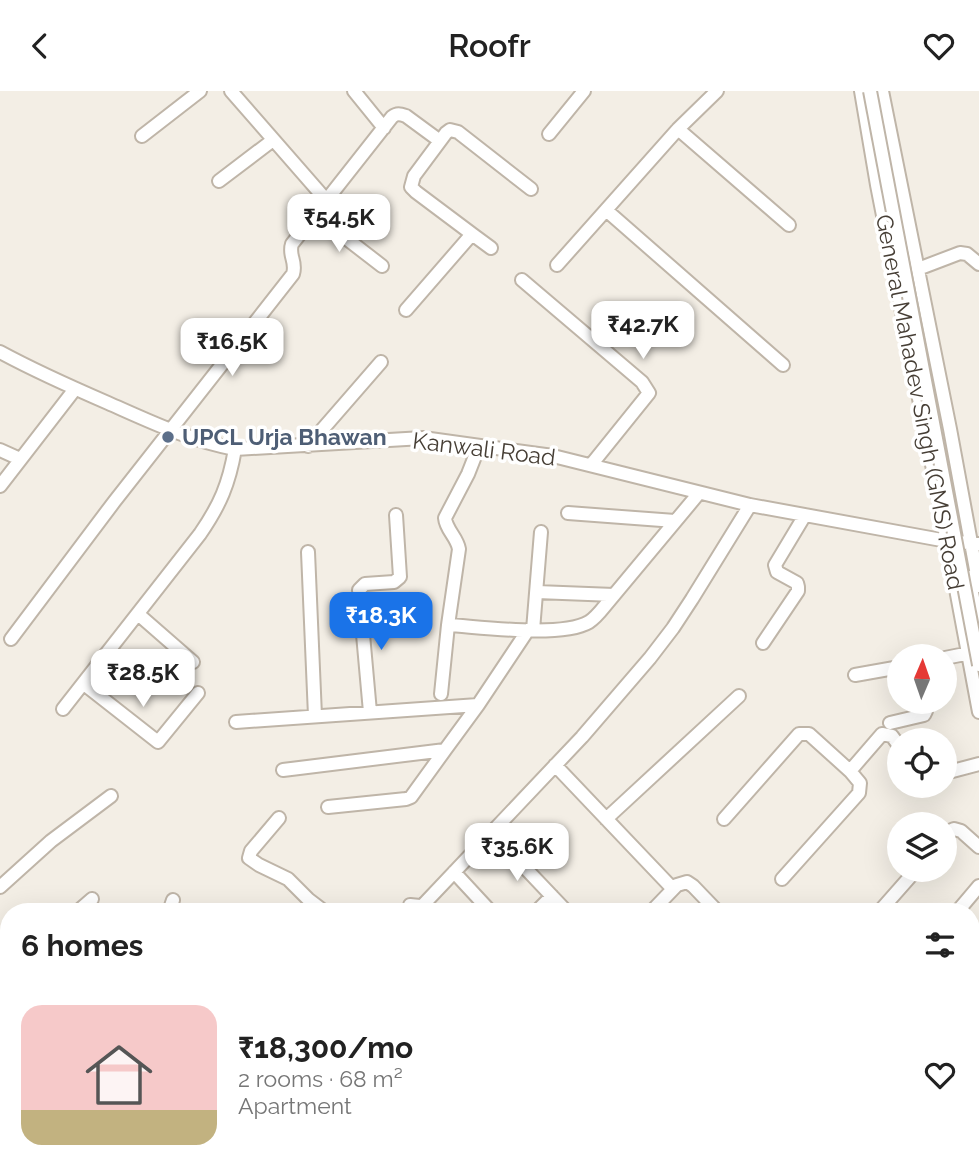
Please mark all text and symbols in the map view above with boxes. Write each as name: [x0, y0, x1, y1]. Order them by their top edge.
icon: back: [21, 27, 59, 65]
text: Roofr: [448, 27, 531, 64]
icon: heart: [920, 27, 958, 65]
pin: ₹54.5K: [282, 195, 396, 254]
text: ₹54.5K: [303, 203, 375, 230]
street label: General Mahadev Singh (GMS) Road: [871, 212, 970, 592]
pin: ₹42.7K: [586, 301, 700, 361]
text: ₹42.7K: [607, 310, 679, 337]
pin: ₹16.5K: [175, 319, 289, 378]
text: ₹16.5K: [197, 327, 267, 354]
place label: UPCL Urja Bhawan: [182, 423, 387, 450]
street label: Kanwali Road: [411, 426, 557, 471]
marker: UPCL Urja Bhawan: [160, 429, 176, 445]
pin: ₹18.3K: [324, 593, 438, 652]
text: ₹18.3K: [346, 601, 416, 628]
north arrow: [887, 644, 957, 714]
map controls: [887, 644, 957, 882]
pin: ₹28.5K: [86, 649, 200, 709]
text: ₹28.5K: [107, 658, 179, 685]
button: locate: [887, 728, 957, 798]
button: layers: [887, 812, 957, 882]
pin: ₹35.6K: [460, 823, 574, 883]
text: ₹35.6K: [481, 832, 553, 859]
icon: filters: [921, 926, 959, 964]
text: 6 homes: [21, 928, 143, 963]
text: ₹18,300/mo: [238, 1030, 413, 1065]
icon: home: [77, 1033, 161, 1117]
icon: heart: [921, 1056, 959, 1094]
text: 2 rooms · 68 m²: [238, 1065, 403, 1092]
text: Apartment: [238, 1092, 352, 1119]

